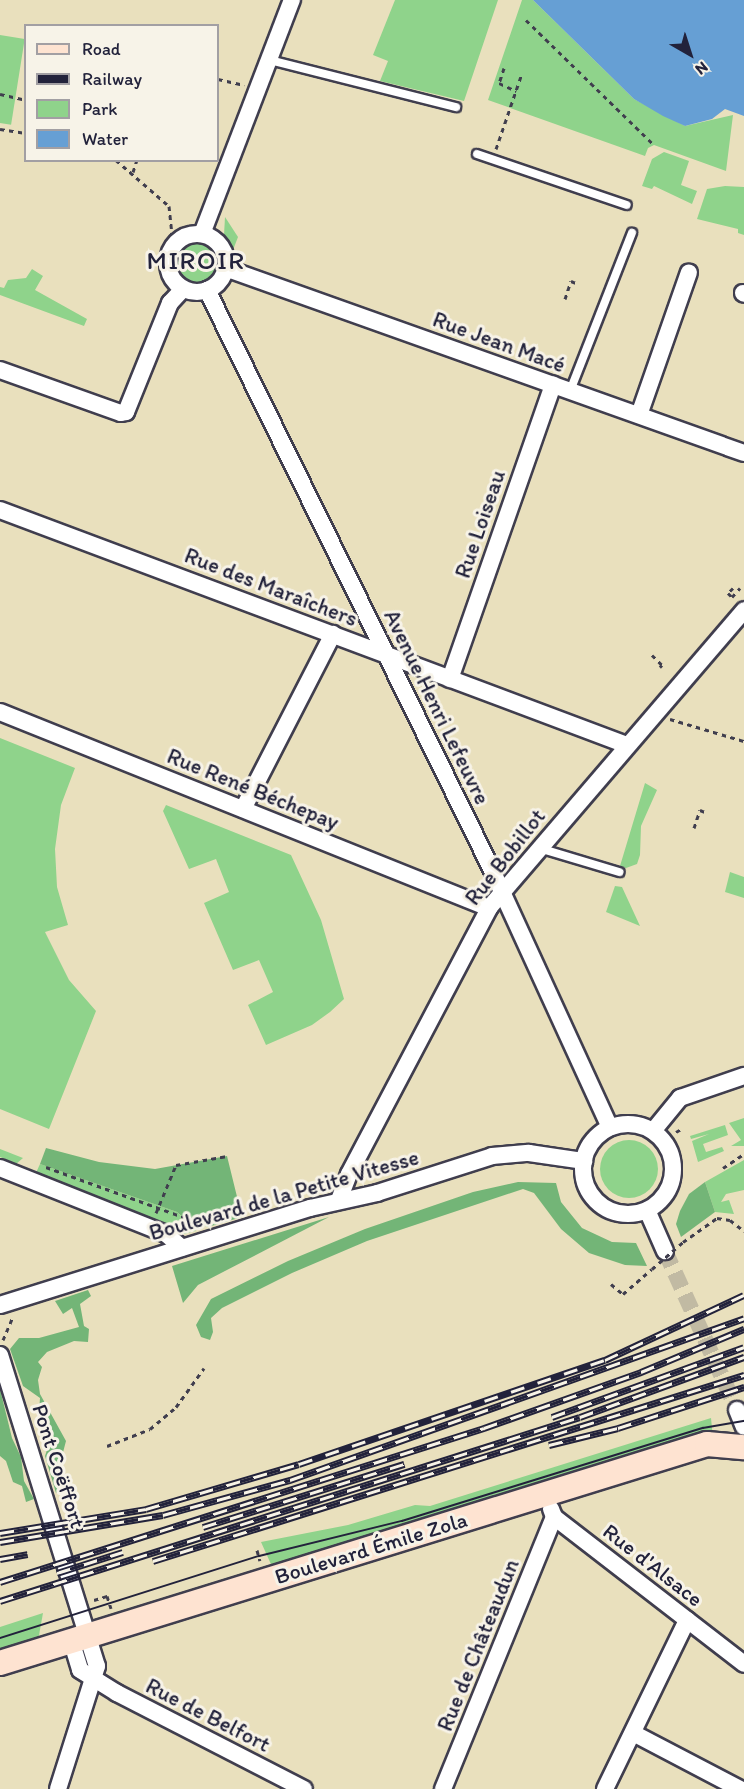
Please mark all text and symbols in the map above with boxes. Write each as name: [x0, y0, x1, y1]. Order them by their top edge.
legend: [24, 24, 219, 162]
north arrow: [660, 24, 720, 84]
text: Road: [82, 38, 121, 60]
text: N: [691, 58, 712, 79]
text: Railway: [82, 68, 142, 90]
text: Park: [82, 98, 117, 120]
text: Water: [82, 128, 128, 150]
district label: MIROIR: [146, 245, 246, 277]
street label: Rue Jean Macé: [429, 306, 569, 378]
street label: Rue Loiseau: [449, 466, 511, 582]
street label: Rue des Maraîchers: [181, 542, 361, 632]
street label: Avenue Henri Lefeuvre: [378, 606, 496, 808]
street label: Rue René Béchepay: [164, 743, 342, 835]
street label: Rue Bobillot: [459, 803, 551, 911]
street label: Boulevard de la Petite Vitesse: [146, 1144, 422, 1246]
street label: Pont Coëffort: [27, 1401, 91, 1531]
street label: Boulevard Émile Zola: [271, 1506, 471, 1590]
street label: Rue d'Alsace: [598, 1518, 708, 1612]
street label: Rue de Châteaudun: [431, 1555, 525, 1735]
street label: Rue de Belfort: [142, 1672, 274, 1758]

